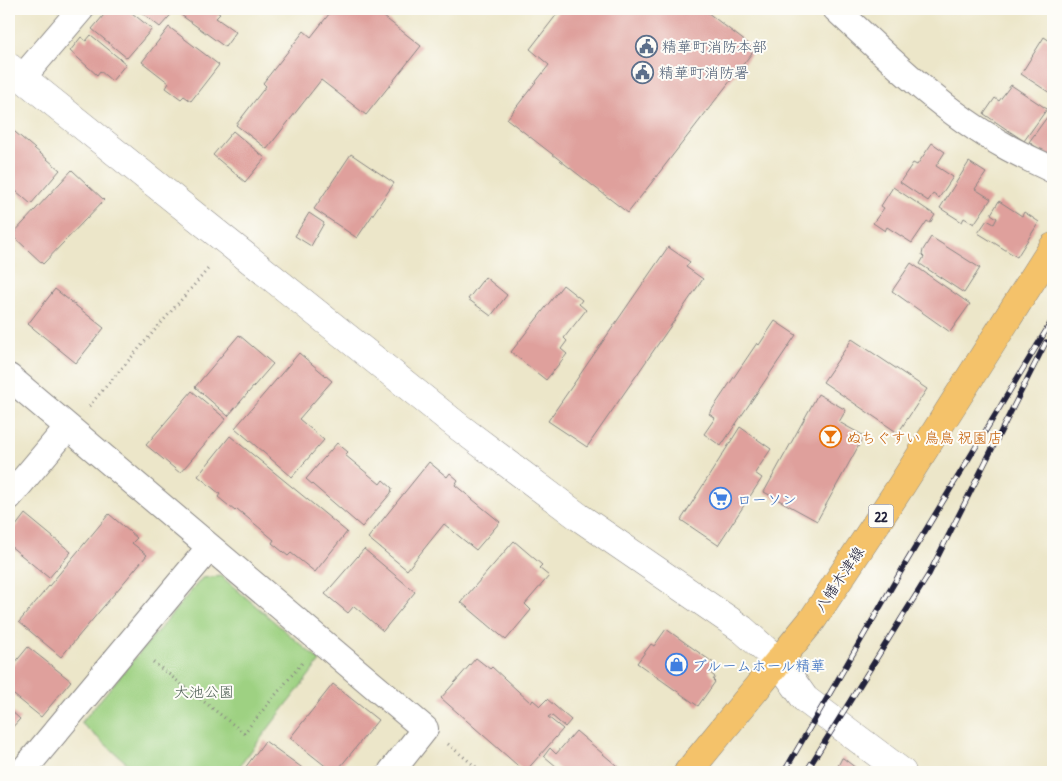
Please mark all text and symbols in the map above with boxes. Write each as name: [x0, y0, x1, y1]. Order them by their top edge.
public building icon: 精華町消防本部: [634, 34, 658, 58]
place label: 精華町消防本部: [662, 36, 767, 57]
public building icon: 精華町消防署: [631, 60, 655, 84]
place label: 精華町消防署: [659, 62, 749, 83]
bar icon: ぬちぐすい 鳥鳥 祝園店: [818, 425, 842, 449]
place label: ぬちぐすい 鳥鳥 祝園店: [846, 427, 1003, 448]
supermarket icon: ローソン: [709, 487, 733, 511]
place label: ローソン: [737, 489, 797, 510]
road number: 22: [868, 504, 894, 528]
street label: 八幡木津線: [809, 542, 869, 616]
shop icon: ブルームホール精華: [664, 653, 688, 677]
place label: ブルームホール精華: [692, 655, 826, 676]
park label: 大池公園: [174, 681, 234, 702]

